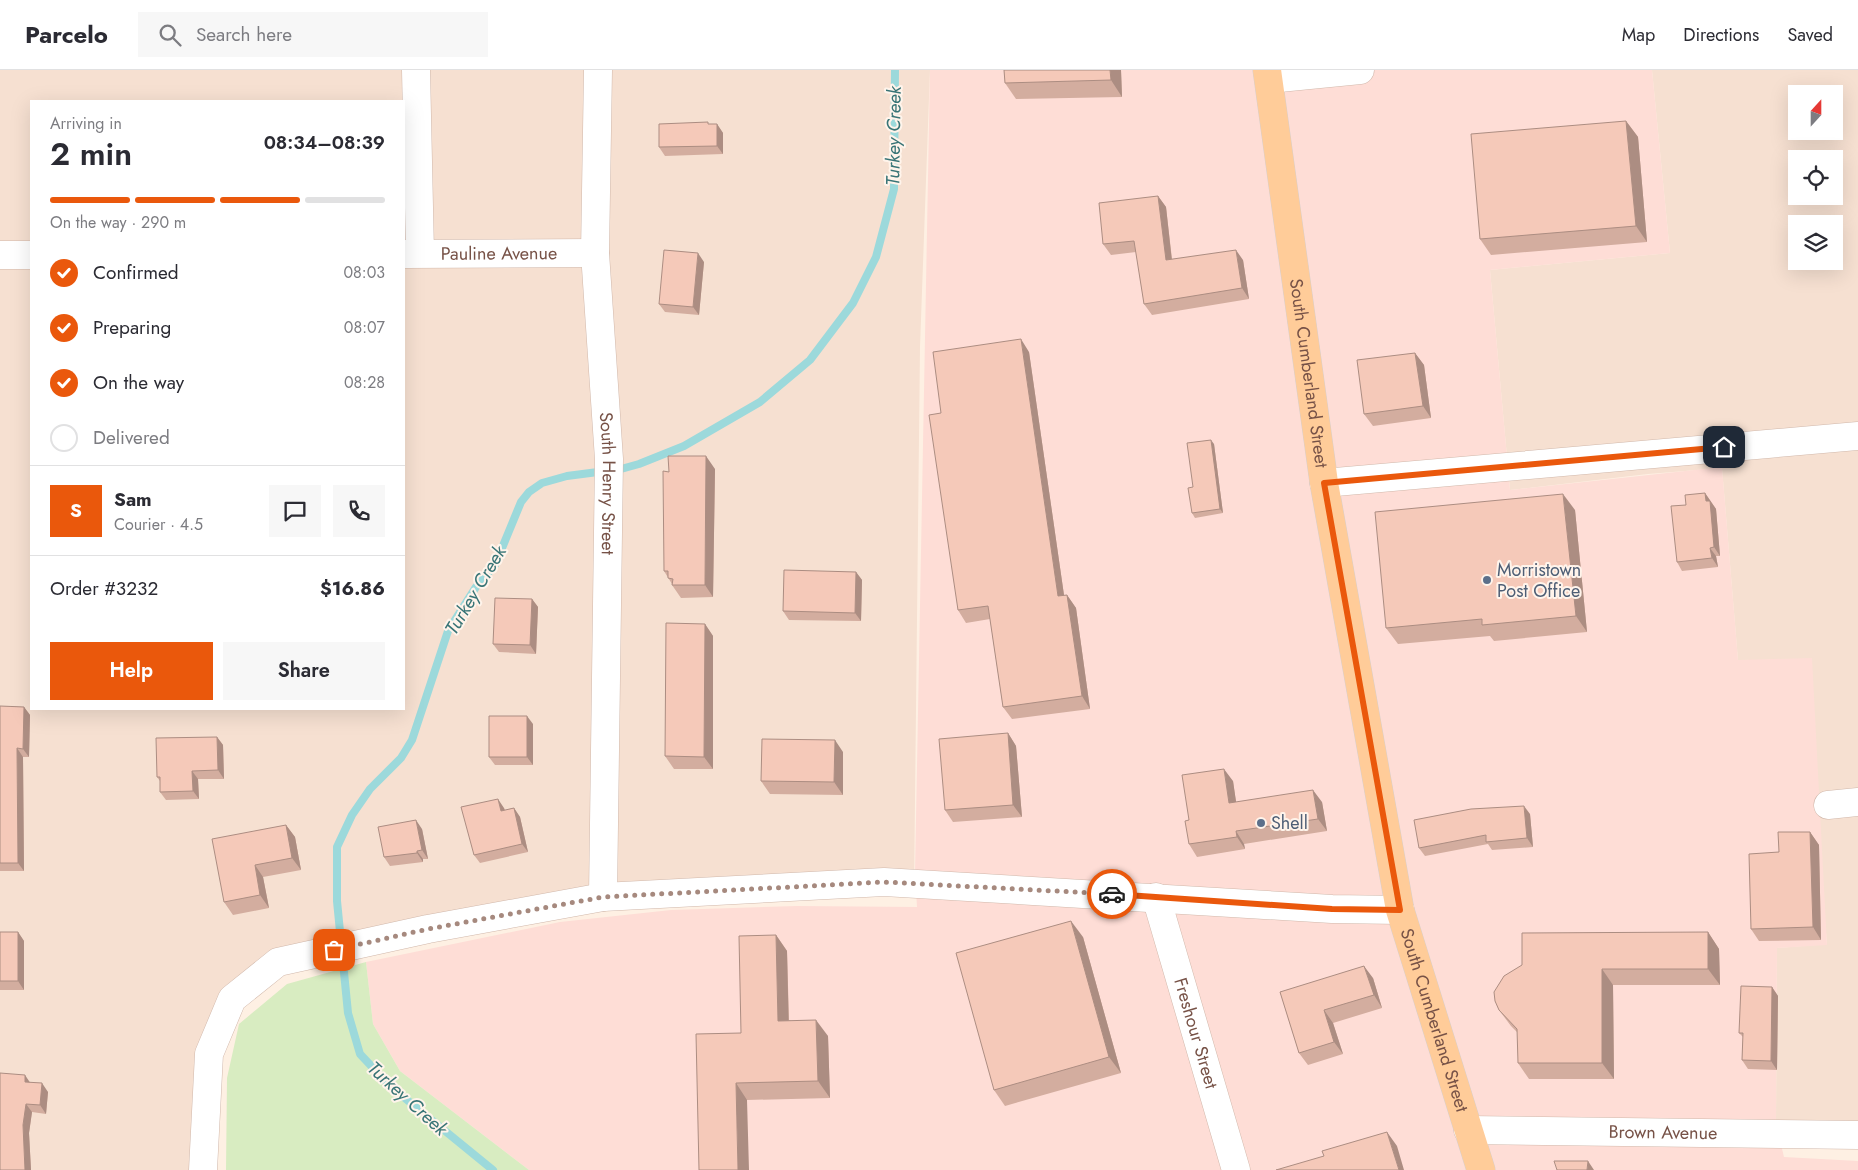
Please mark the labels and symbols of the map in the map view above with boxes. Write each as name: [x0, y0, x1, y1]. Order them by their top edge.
water label: Turkey Creek: [879, 85, 908, 186]
north arrow: [1788, 85, 1842, 140]
street label: Pauline Avenue: [441, 240, 557, 267]
street label: South Cumberland Street: [1283, 277, 1335, 470]
street label: South Henry Street: [593, 411, 622, 556]
pin: [1703, 426, 1745, 468]
water label: Turkey Creek: [438, 540, 513, 640]
place label: Morristown Post Office: [1497, 557, 1581, 604]
marker: Morristown Post Office: [1481, 574, 1493, 586]
place label: Shell: [1271, 810, 1308, 836]
marker: Shell: [1255, 817, 1267, 829]
courier: [1087, 869, 1137, 919]
street label: South Cumberland Street: [1394, 925, 1475, 1116]
pin: [313, 929, 355, 971]
street label: Freshour Street: [1167, 975, 1225, 1092]
water label: Turkey Creek: [362, 1055, 454, 1142]
street label: Brown Avenue: [1608, 1119, 1718, 1146]

